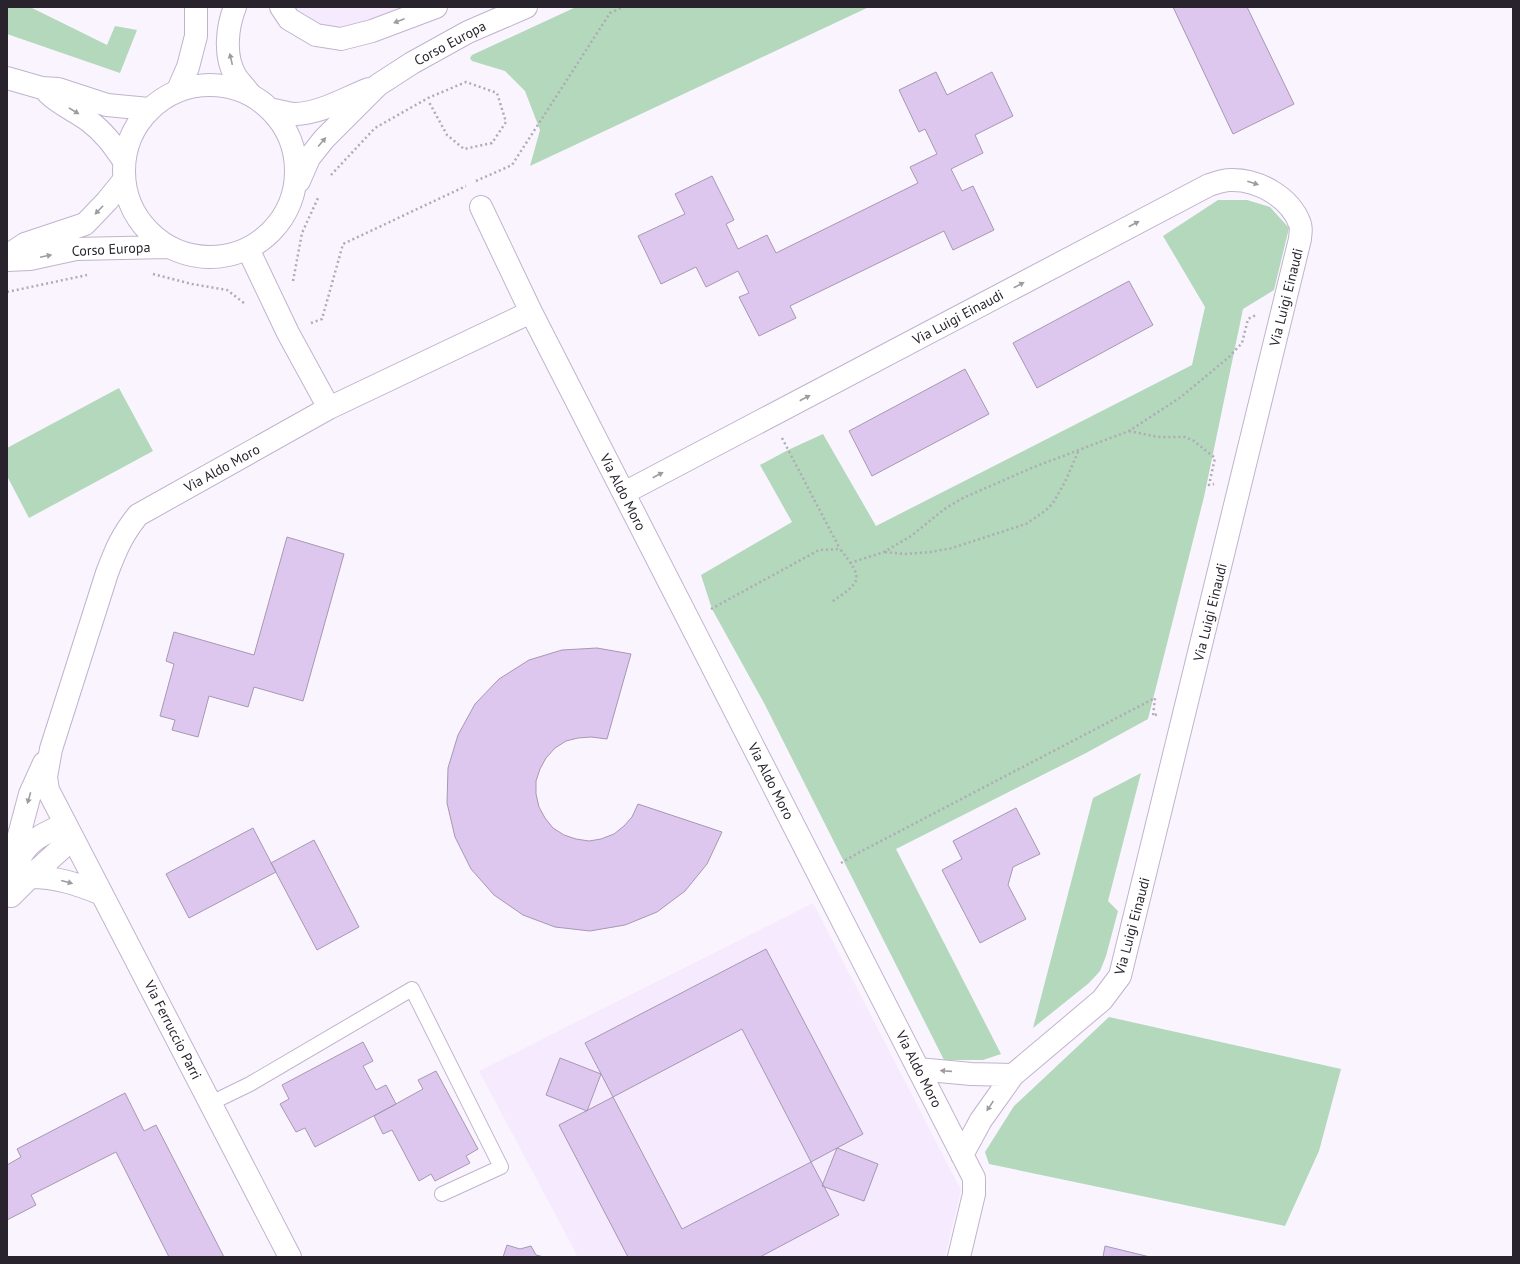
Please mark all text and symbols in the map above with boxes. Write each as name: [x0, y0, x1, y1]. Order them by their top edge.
street label: Corso Europa: [411, 17, 489, 69]
one-way arrow: [393, 18, 405, 24]
one-way arrow: [227, 53, 233, 66]
one-way arrow: [68, 107, 80, 114]
one-way arrow: [317, 137, 327, 147]
one-way arrow: [1248, 181, 1260, 187]
one-way arrow: [94, 205, 103, 215]
one-way arrow: [1128, 221, 1140, 228]
street label: Corso Europa: [71, 238, 151, 260]
street label: Via Luigi Einaudi: [1265, 246, 1307, 349]
one-way arrow: [39, 252, 52, 258]
one-way arrow: [1013, 282, 1025, 288]
street label: Via Luigi Einaudi: [909, 285, 1007, 349]
one-way arrow: [799, 395, 811, 401]
street label: Via Aldo Moro: [180, 440, 263, 497]
street label: Via Aldo Moro: [595, 450, 650, 533]
one-way arrow: [653, 472, 664, 478]
street label: Via Luigi Einaudi: [1189, 561, 1231, 664]
street label: Via Aldo Moro: [743, 739, 798, 822]
one-way arrow: [26, 792, 32, 804]
street label: Via Luigi Einaudi: [1110, 875, 1154, 978]
one-way arrow: [60, 879, 73, 885]
street label: Via Ferruccio Parri: [140, 977, 206, 1082]
street label: Via Aldo Moro: [891, 1027, 946, 1110]
one-way arrow: [940, 1068, 952, 1075]
one-way arrow: [986, 1101, 994, 1112]

